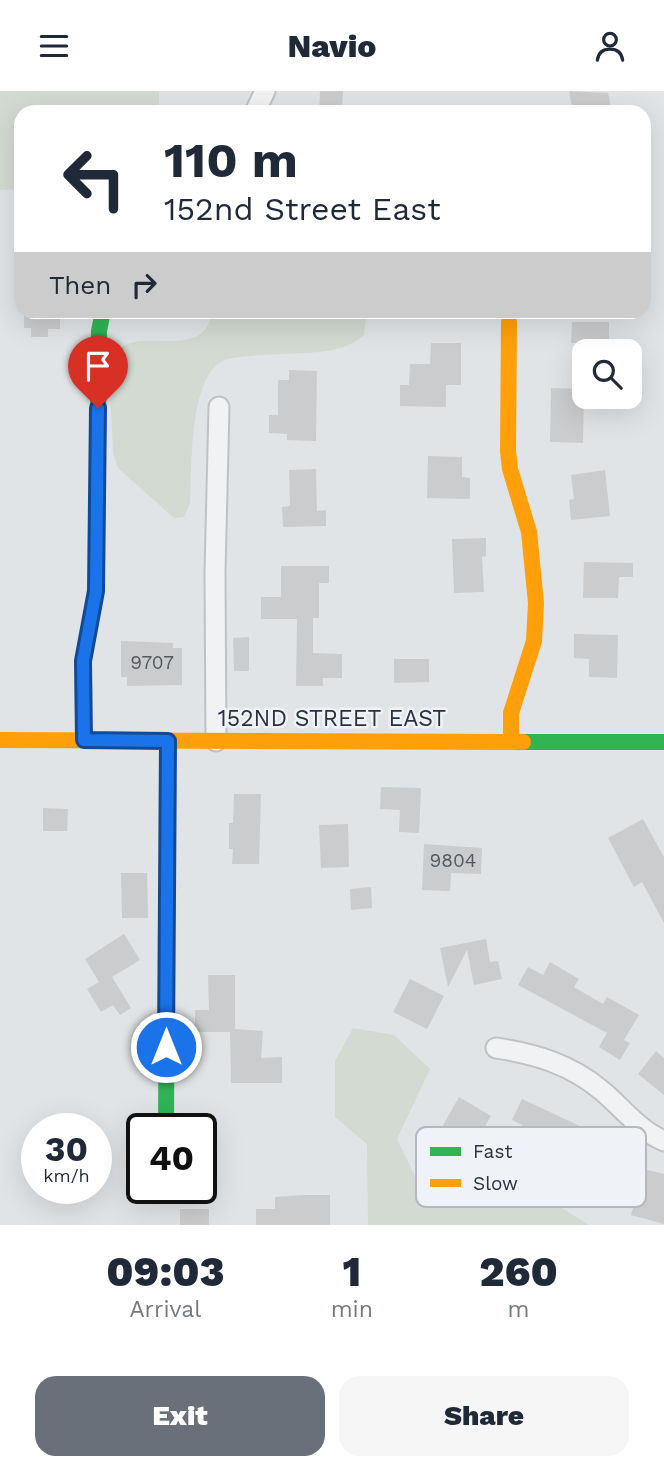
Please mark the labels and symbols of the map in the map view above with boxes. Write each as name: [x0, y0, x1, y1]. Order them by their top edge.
pin: [68, 336, 128, 408]
house number: 9707: [130, 651, 174, 674]
street label: 152ND STREET EAST: [218, 705, 446, 732]
house number: 9804: [430, 849, 476, 872]
position arrow: [129, 1010, 203, 1084]
speed limit sign: 40: [126, 1113, 217, 1204]
legend: [416, 1127, 646, 1207]
text: Fast: [473, 1140, 512, 1163]
text: Slow: [473, 1172, 518, 1195]

